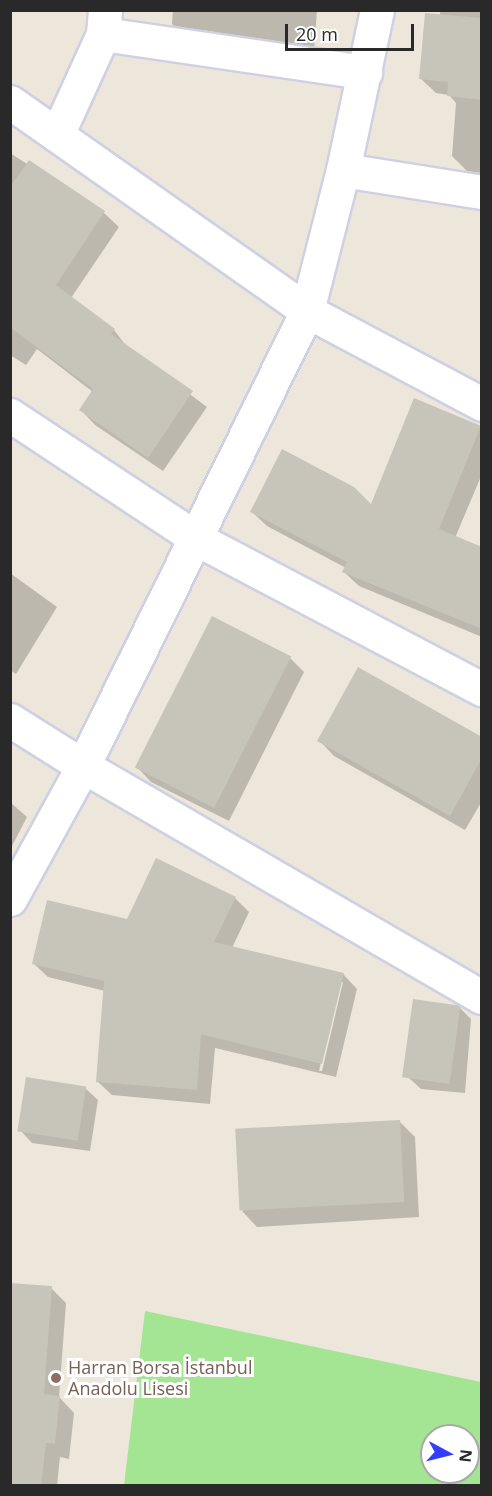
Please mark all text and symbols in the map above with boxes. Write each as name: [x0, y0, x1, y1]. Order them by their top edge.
scale bar: [288, 12, 417, 50]
text: 20 m: [296, 22, 338, 46]
place label: Harran Borsa İstanbul Anadolu Lisesi: [68, 1357, 252, 1400]
marker: Harran Borsa İstanbul Anadolu Lisesi: [49, 1371, 63, 1385]
north arrow: [420, 1424, 480, 1484]
text: N: [454, 1448, 478, 1464]

